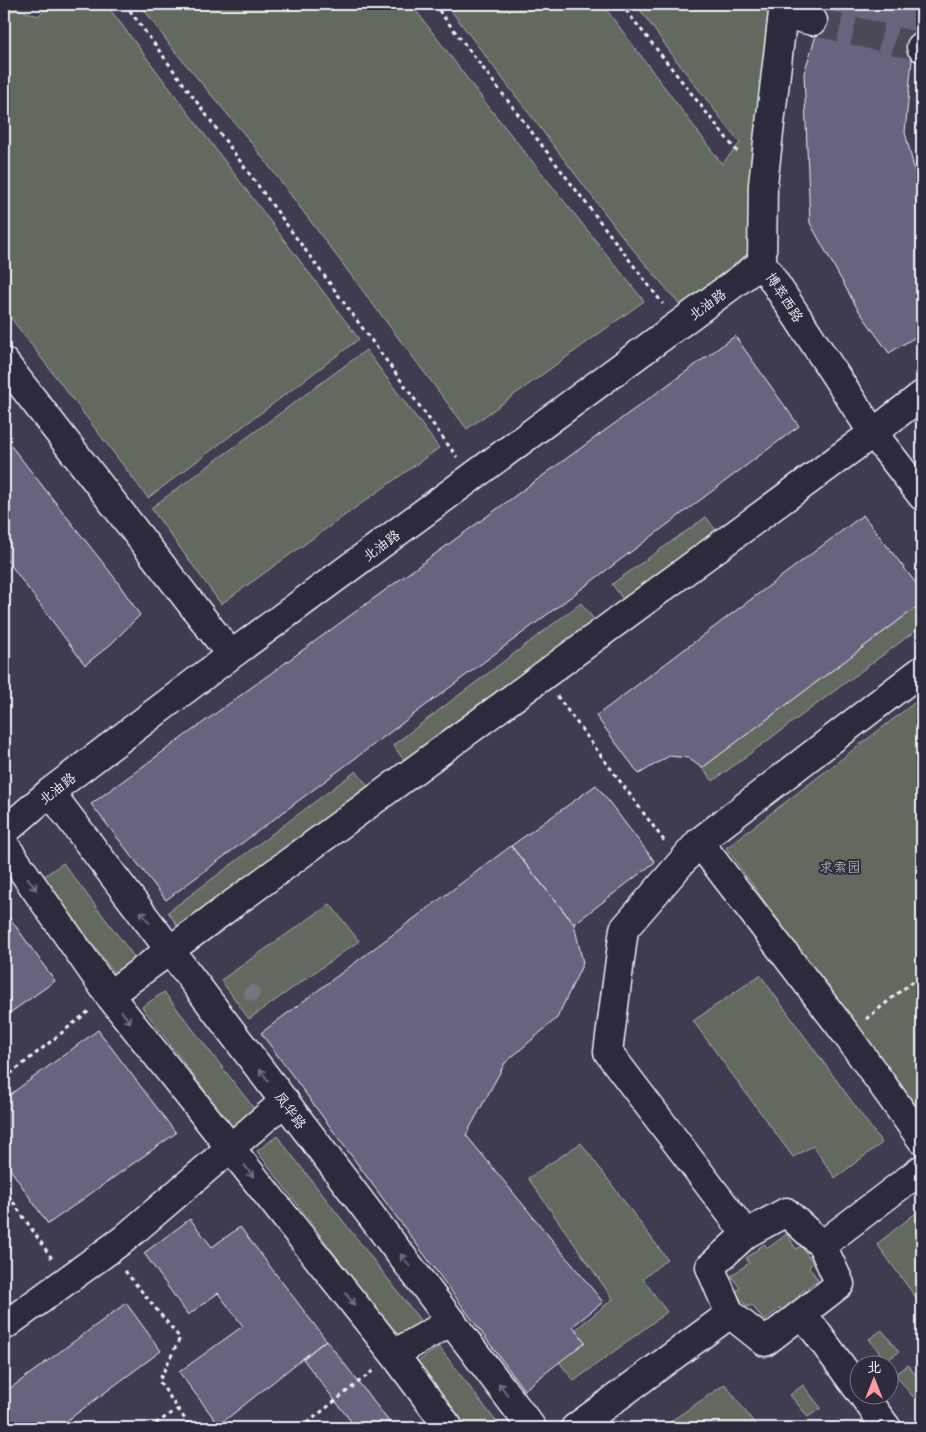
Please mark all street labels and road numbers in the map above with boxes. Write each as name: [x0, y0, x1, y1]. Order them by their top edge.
street label: 博萃西路: [762, 268, 808, 326]
street label: 北油路: [684, 284, 730, 324]
street label: 北油路: [359, 525, 403, 565]
street label: 北油路: [35, 768, 79, 808]
street label: 凤华路: [271, 1088, 311, 1132]

